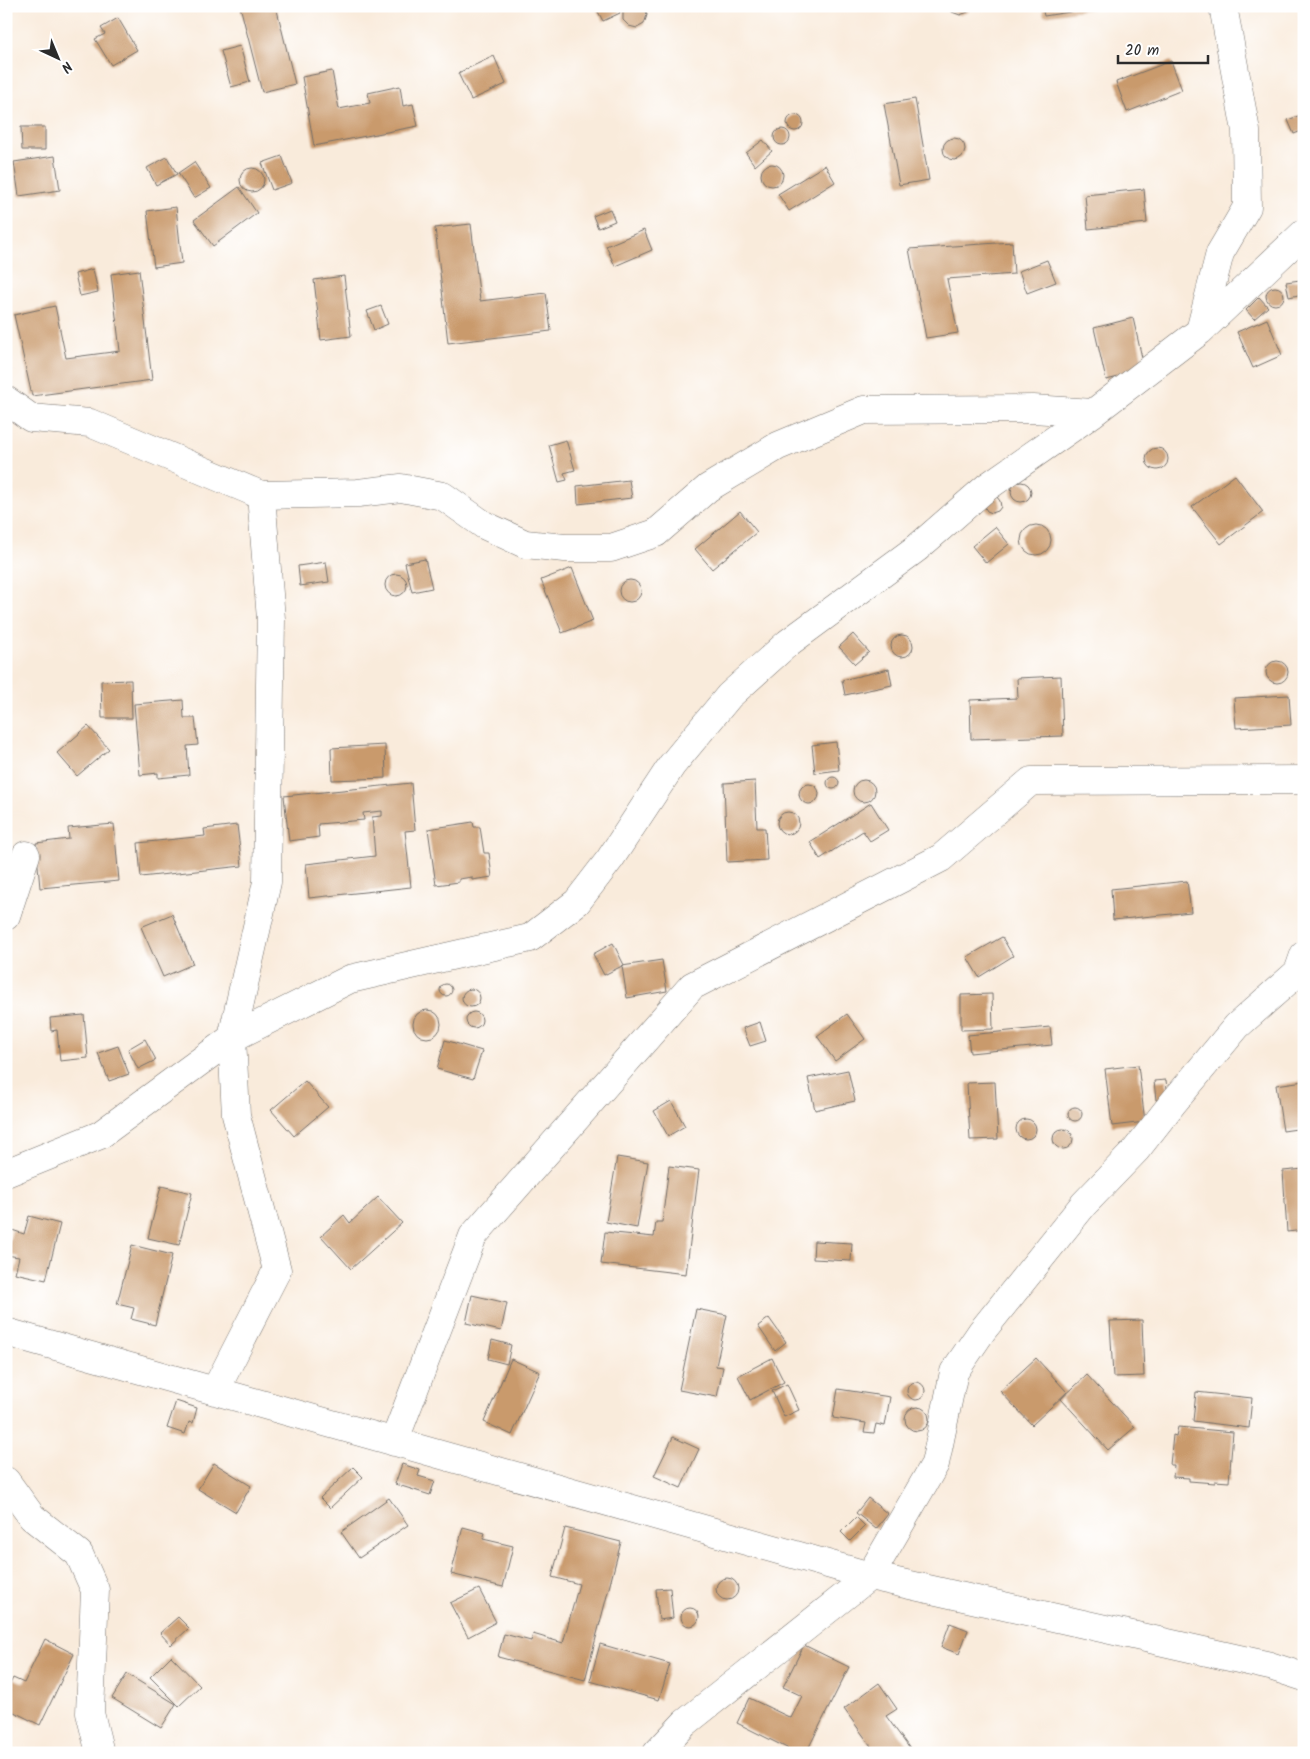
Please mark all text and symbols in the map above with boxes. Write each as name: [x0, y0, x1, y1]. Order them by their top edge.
north arrow: [32, 32, 82, 82]
scale bar: [1118, 32, 1208, 64]
text: 20 m: [1125, 39, 1159, 63]
text: N: [55, 56, 77, 78]

